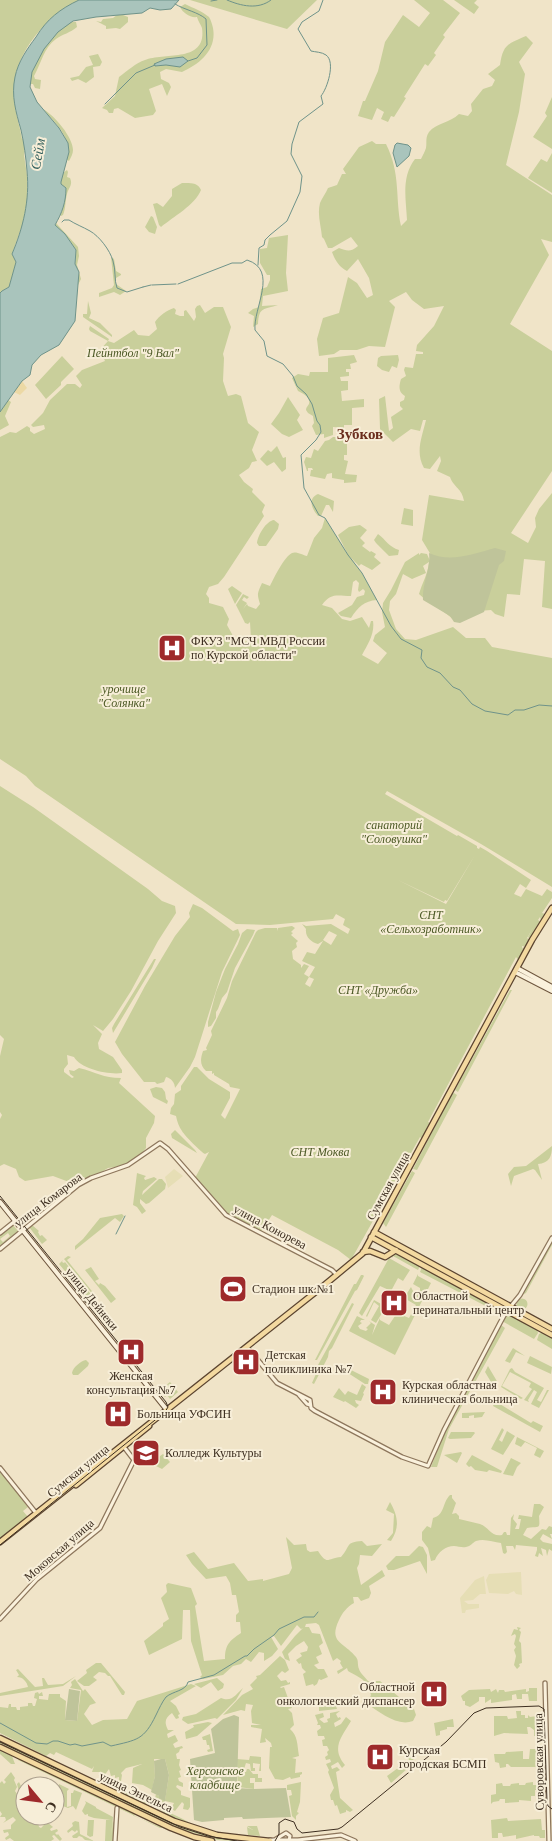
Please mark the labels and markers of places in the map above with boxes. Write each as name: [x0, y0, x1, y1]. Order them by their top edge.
hospital icon: ФКУЗ "МСЧ МВД России по Курской области": [157, 633, 187, 663]
place label: ФКУЗ "МСЧ МВД России по Курской области": [191, 634, 326, 662]
sports icon: Стадион шк.№1: [218, 1274, 248, 1304]
place label: Стадион шк.№1: [252, 1282, 334, 1296]
hospital icon: Областной перинатальный центр: [379, 1288, 409, 1318]
place label: Областной перинатальный центр: [413, 1289, 524, 1317]
hospital icon: Женская консультация №7: [116, 1337, 146, 1367]
hospital icon: Детская поликлиника №7: [231, 1347, 261, 1377]
place label: Детская поликлиника №7: [265, 1348, 352, 1376]
place label: Женская консультация №7: [87, 1369, 175, 1397]
hospital icon: Курская областная клиническая больница: [368, 1377, 398, 1407]
place label: Курская областная клиническая больница: [402, 1378, 518, 1406]
hospital icon: Больница УФСИН: [103, 1399, 133, 1429]
place label: Больница УФСИН: [137, 1407, 232, 1421]
school or university icon: Колледж Культуры: [131, 1438, 161, 1468]
place label: Колледж Культуры: [165, 1446, 262, 1460]
hospital icon: Областной онкологический диспансер: [419, 1679, 449, 1709]
place label: Областной онкологический диспансер: [277, 1680, 416, 1708]
hospital icon: Курская городская БСМП: [365, 1742, 395, 1772]
place label: Курская городская БСМП: [399, 1743, 487, 1771]

